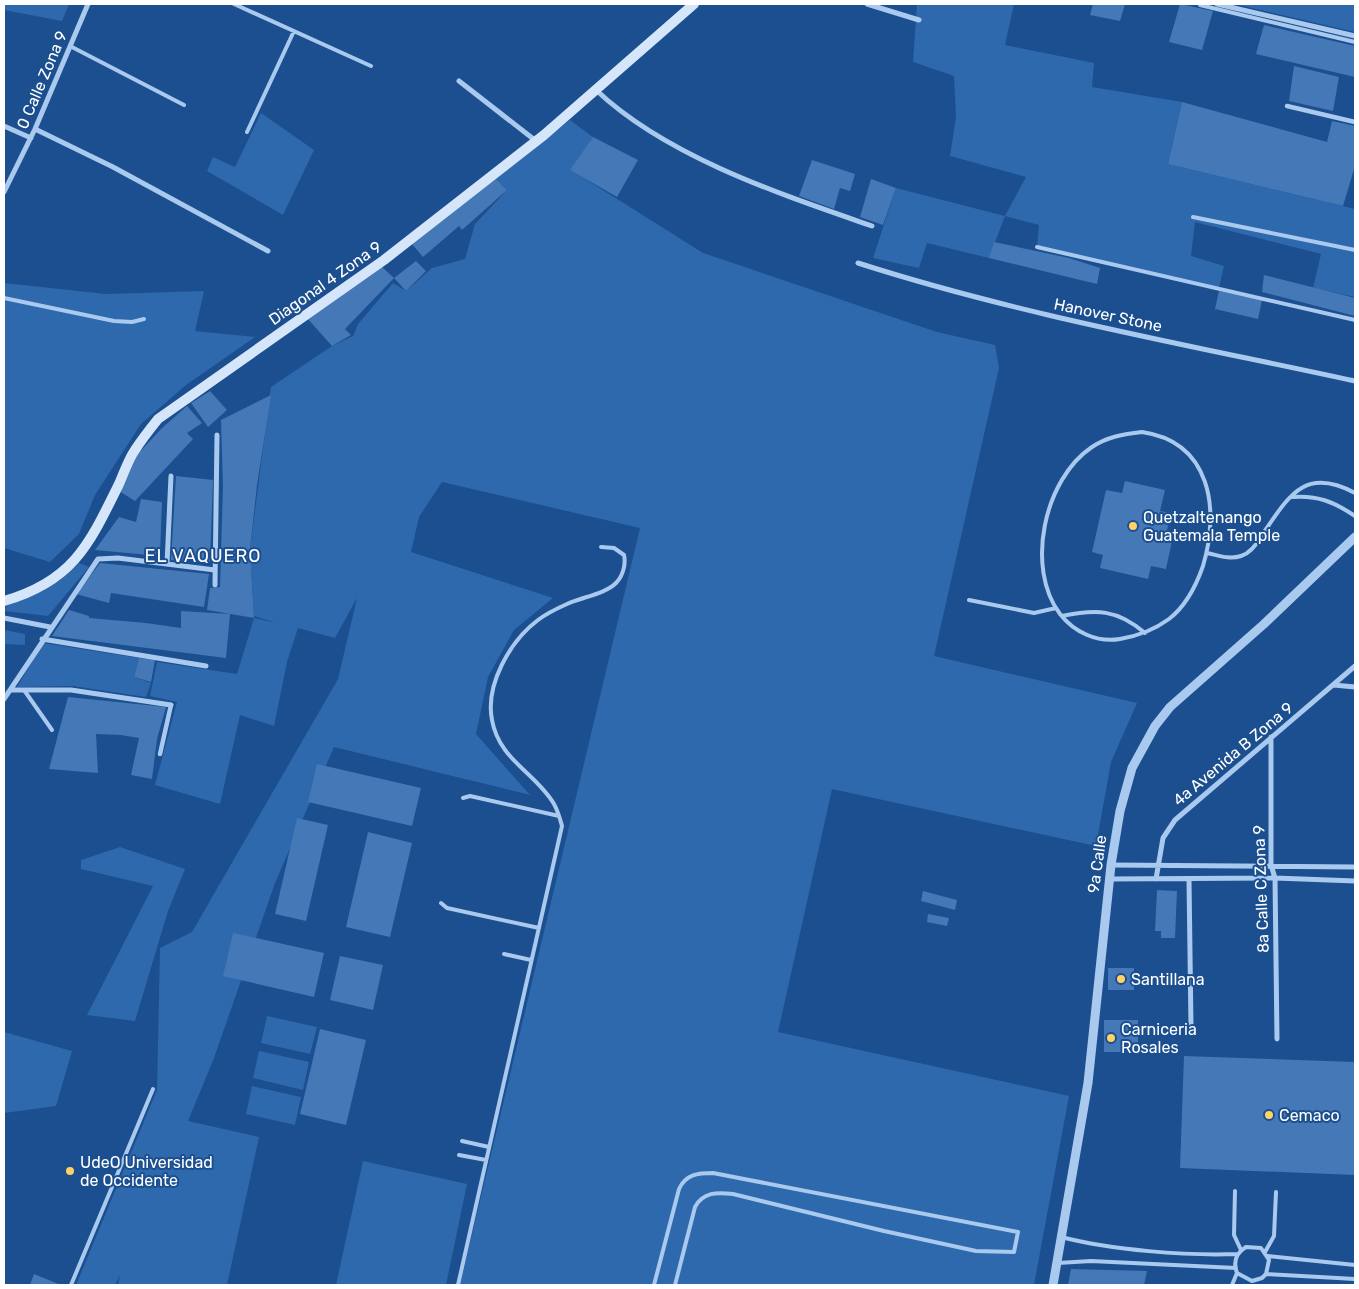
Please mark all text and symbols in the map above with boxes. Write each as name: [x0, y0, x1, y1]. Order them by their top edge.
street label: 0 Calle Zona 9: [13, 28, 71, 132]
street label: Diagonal 4 Zona 9: [265, 237, 385, 329]
street label: Hanover Stone: [1052, 294, 1164, 336]
place label: Quetzaltenango Guatemala Temple: [1143, 508, 1280, 545]
marker: Quetzaltenango Guatemala Temple: [1127, 520, 1139, 532]
district label: EL VAQUERO: [145, 545, 261, 567]
street label: 4a Avenida B Zona 9: [1169, 698, 1297, 810]
street label: 8a Calle C Zona 9: [1249, 825, 1273, 953]
street label: 9a Calle: [1084, 834, 1110, 894]
place label: Santillana: [1131, 970, 1205, 989]
marker: Santillana: [1115, 973, 1127, 985]
place label: Carniceria Rosales: [1121, 1020, 1197, 1057]
marker: Carniceria Rosales: [1105, 1032, 1117, 1044]
place label: Cemaco: [1279, 1106, 1340, 1125]
marker: Cemaco: [1263, 1109, 1275, 1121]
place label: UdeO Universidad de Occidente: [80, 1153, 213, 1190]
marker: UdeO Universidad de Occidente: [64, 1165, 76, 1177]

